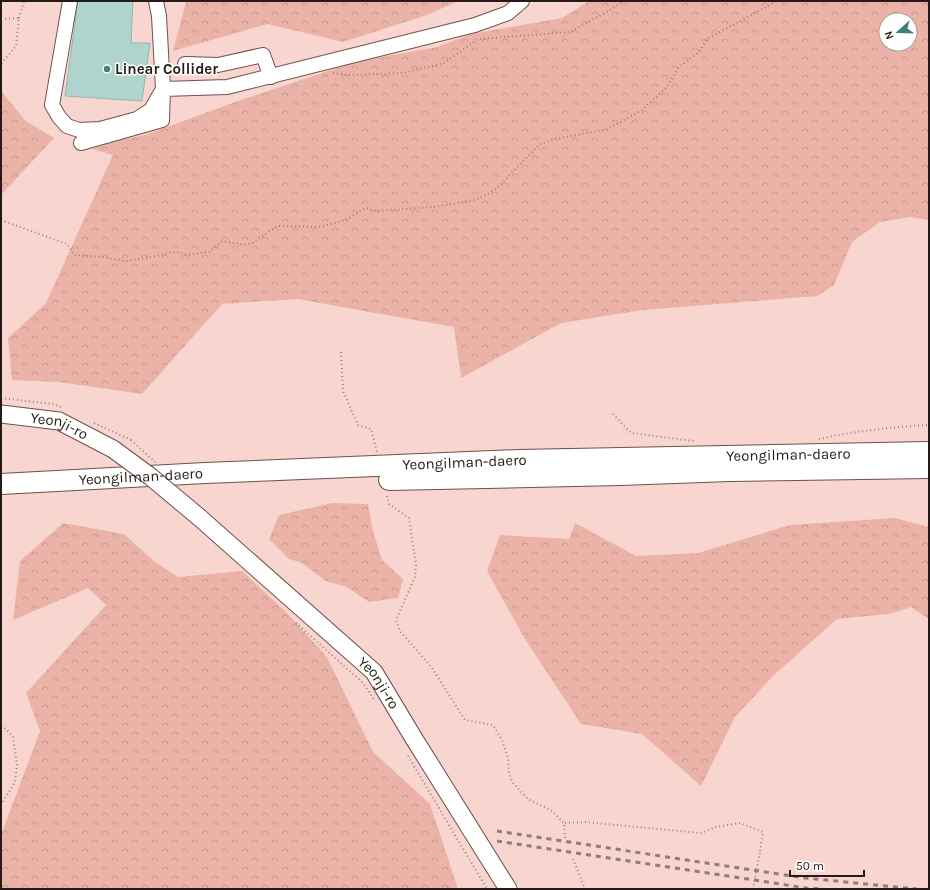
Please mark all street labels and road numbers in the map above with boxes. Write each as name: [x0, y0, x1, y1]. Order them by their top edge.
street label: Yeonji-ro: [30, 409, 91, 444]
street label: Yeongilman-daero: [726, 445, 851, 465]
street label: Yeongilman-daero: [402, 451, 527, 474]
street label: Yeongilman-daero: [78, 464, 203, 489]
street label: Yeonji-ro: [354, 653, 403, 712]

